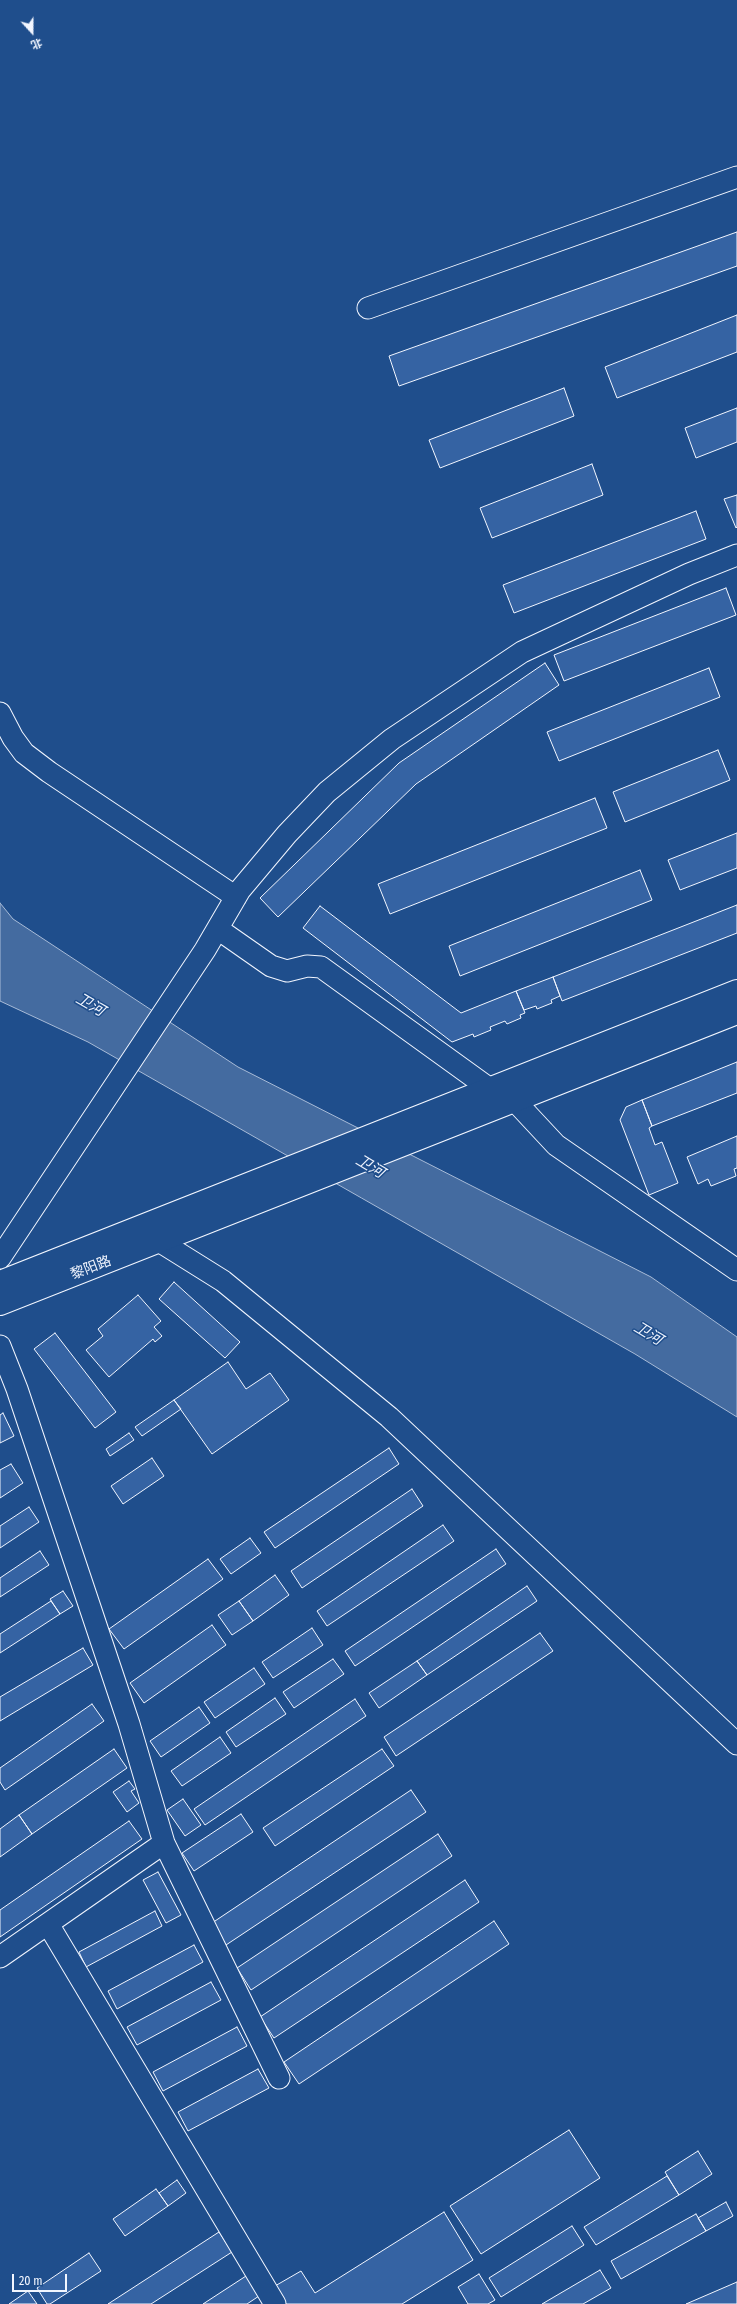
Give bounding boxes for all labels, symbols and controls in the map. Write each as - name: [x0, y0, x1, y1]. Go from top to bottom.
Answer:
- north arrow: [12, 12, 52, 52]
- text: 北: [29, 36, 44, 52]
- water label: 卫河: [73, 990, 107, 1020]
- water label: 卫河: [353, 1152, 387, 1182]
- street label: 黎阳路: [68, 1253, 114, 1283]
- water label: 卫河: [631, 1319, 665, 1349]
- scale bar: [14, 2266, 69, 2292]
- text: 20 m: [19, 2274, 43, 2288]

